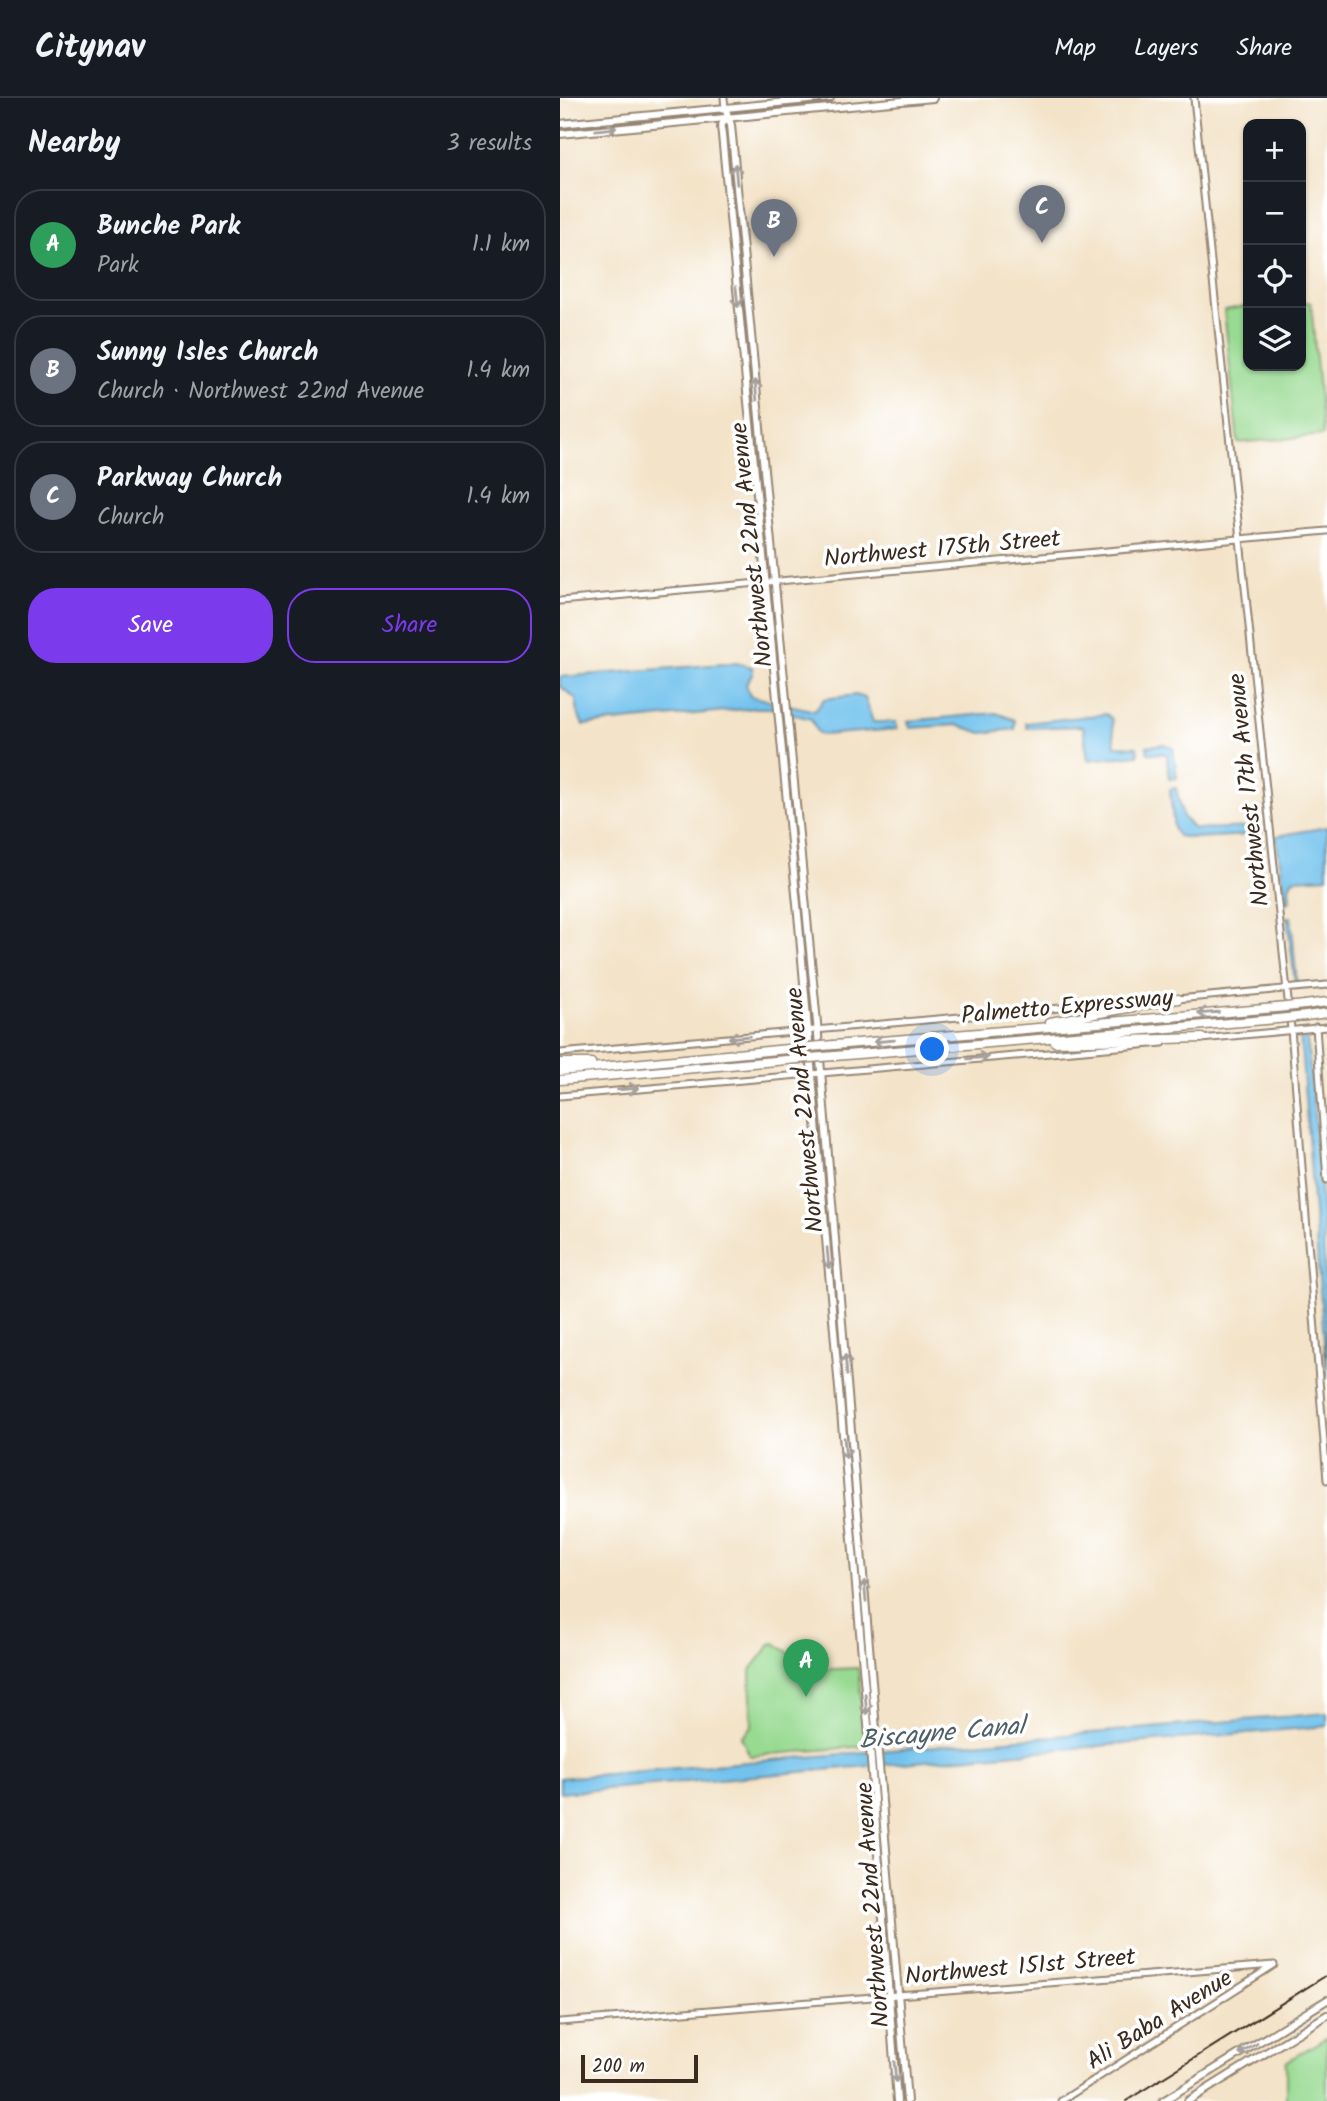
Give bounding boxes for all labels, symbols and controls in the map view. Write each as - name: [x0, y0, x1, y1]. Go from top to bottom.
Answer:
- text: Citynav: [35, 22, 145, 75]
- text: Map: [1054, 29, 1096, 68]
- text: Layers: [1134, 29, 1198, 68]
- text: Share: [1236, 29, 1292, 68]
- map controls: [1243, 119, 1306, 371]
- button: +: [1243, 119, 1306, 182]
- text: Nearby: [28, 120, 120, 168]
- one-way arrow: [594, 122, 617, 135]
- text: 3 results: [446, 126, 532, 162]
- one-way arrow: [729, 163, 742, 186]
- button: −: [1243, 182, 1306, 245]
- pin: C: [1019, 185, 1065, 243]
- pin: B: [751, 199, 797, 257]
- text: Bunche Park: [97, 206, 240, 248]
- text: A: [46, 227, 60, 263]
- text: 1.1 km: [472, 227, 530, 263]
- button: locate: [1243, 245, 1306, 308]
- text: Park: [97, 248, 139, 284]
- one-way arrow: [731, 285, 744, 308]
- button: layers: [1243, 308, 1306, 371]
- text: Sunny Isles Church: [97, 332, 318, 374]
- text: B: [46, 353, 60, 389]
- text: 1.4 km: [466, 353, 530, 389]
- text: Church · Northwest 22nd Avenue: [97, 374, 424, 410]
- one-way arrow: [749, 379, 762, 402]
- street label: Northwest 22nd Avenue: [720, 420, 785, 669]
- text: Parkway Church: [97, 458, 282, 500]
- text: C: [46, 479, 60, 515]
- text: 1.4 km: [466, 479, 530, 515]
- text: Church: [97, 500, 164, 536]
- street label: Northwest 175th Street: [822, 520, 1063, 579]
- button: Save: [28, 588, 273, 663]
- button: Share: [287, 588, 532, 663]
- street label: Northwest 17th Avenue: [1218, 671, 1281, 908]
- street label: Palmetto Expressway: [959, 979, 1176, 1036]
- street label: Northwest 22nd Avenue: [775, 985, 836, 1234]
- one-way arrow: [1197, 1007, 1220, 1020]
- one-way arrow: [728, 1031, 751, 1044]
- your location: [915, 1032, 949, 1066]
- one-way arrow: [873, 1034, 895, 1047]
- one-way arrow: [967, 1052, 989, 1065]
- one-way arrow: [616, 1083, 639, 1096]
- one-way arrow: [821, 1246, 834, 1269]
- one-way arrow: [839, 1354, 852, 1376]
- one-way arrow: [838, 1436, 851, 1459]
- one-way arrow: [858, 1580, 871, 1603]
- pin: A: [783, 1639, 829, 1697]
- one-way arrow: [860, 1692, 873, 1715]
- water label: Biscayne Canal: [858, 1705, 1031, 1762]
- street label: Northwest 22nd Avenue: [845, 1781, 902, 2029]
- street label: Northwest 151st Street: [903, 1938, 1138, 1997]
- street label: Ali Baba Avenue: [1079, 1960, 1241, 2081]
- one-way arrow: [1239, 2042, 1259, 2056]
- scale bar: [581, 2052, 698, 2084]
- text: 200 m: [592, 2052, 645, 2082]
- one-way arrow: [889, 2061, 902, 2083]

